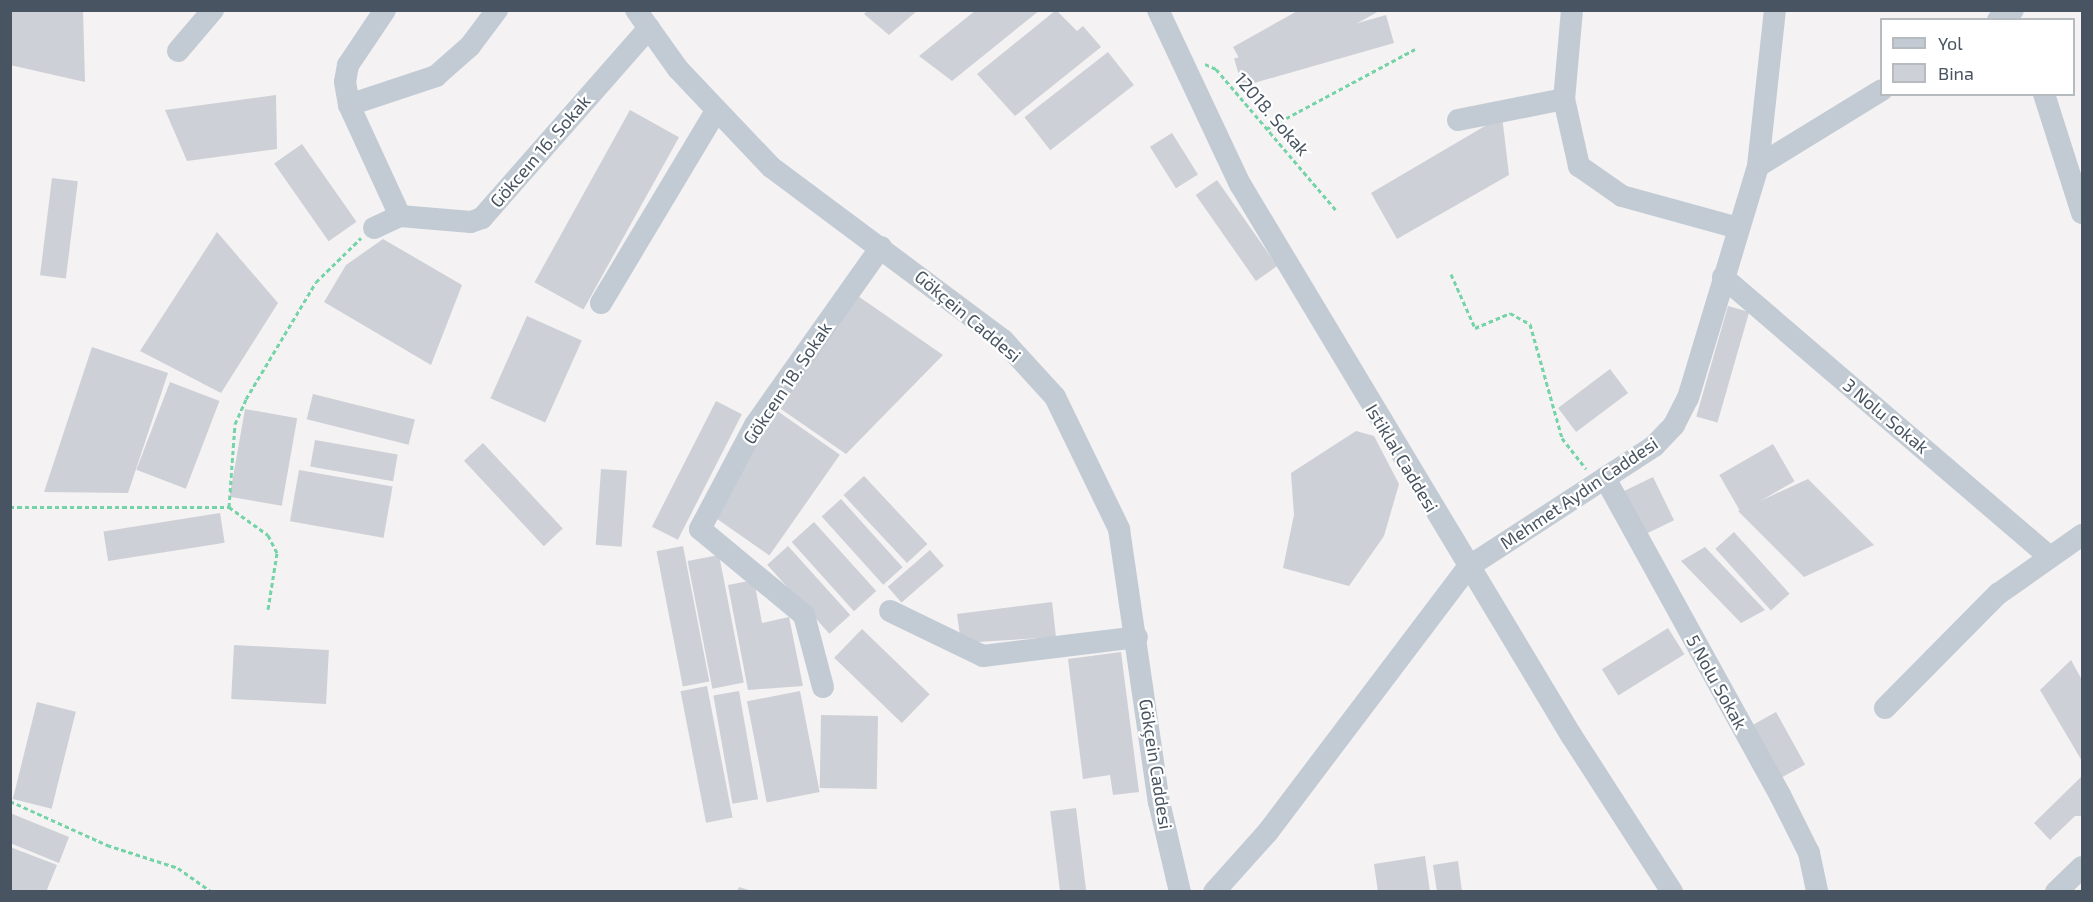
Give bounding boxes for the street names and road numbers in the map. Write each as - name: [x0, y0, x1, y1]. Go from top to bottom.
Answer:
- street label: 12018. Sokak: [1230, 68, 1314, 160]
- street label: Gökceın 16. Sokak: [485, 90, 595, 212]
- street label: Gökçein Caddesi: [911, 265, 1025, 367]
- street label: Gökceın 18. Sokak: [738, 318, 836, 448]
- street label: 3 Nolu Sokak: [1839, 374, 1933, 458]
- street label: Istiklal Caddesi: [1361, 400, 1443, 516]
- street label: Mehmet Aydın Caddesi: [1496, 432, 1662, 554]
- street label: 5 Nolu Sokak: [1682, 631, 1752, 733]
- street label: Gökçein Caddesi: [1135, 697, 1177, 831]

